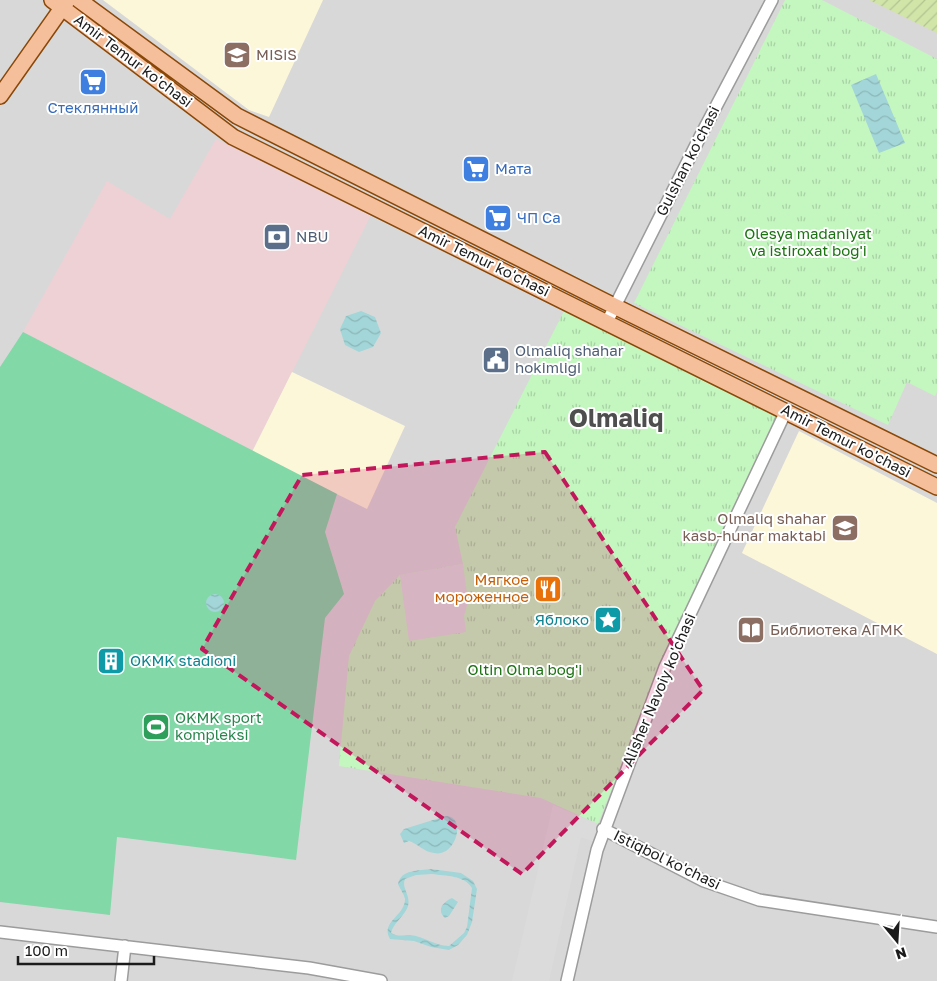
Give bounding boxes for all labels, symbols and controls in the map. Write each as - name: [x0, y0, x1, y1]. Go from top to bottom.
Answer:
- street label: Amir Temur ko'chasi: [71, 10, 196, 111]
- school or university icon: MISiS: [222, 40, 252, 70]
- place label: MISiS: [256, 45, 297, 63]
- supermarket icon: Стеклянный: [78, 67, 108, 97]
- place label: Стеклянный: [48, 98, 138, 116]
- street label: Gulshan ko'chasi: [652, 103, 723, 219]
- supermarket icon: Мата: [461, 154, 491, 184]
- place label: Мата: [495, 159, 532, 177]
- supermarket icon: ЧП Са: [483, 203, 513, 233]
- place label: ЧП Са: [517, 208, 561, 226]
- street label: Amir Temur ko'chasi: [416, 221, 553, 300]
- bank icon: NBU: [262, 222, 292, 252]
- park label: Olesya madaniyat va istiroxat bog'i: [744, 224, 872, 259]
- place label: NBU: [296, 227, 328, 245]
- place label: Olmaliq shahar hokimligi: [515, 341, 624, 376]
- public building icon: Olmaliq shahar hokimligi: [481, 345, 511, 375]
- street label: Amir Temur ko'chasi: [778, 399, 915, 481]
- district label: Olmaliq: [569, 402, 663, 433]
- place label: Olmaliq shahar kasb-hunar maktabi: [682, 509, 826, 544]
- school or university icon: Olmaliq shahar kasb-hunar maktabi: [830, 513, 860, 543]
- place label: Мягкое мороженное: [435, 570, 529, 605]
- restaurant icon: Мягкое мороженное: [533, 574, 563, 604]
- place icon: Яблоко: [593, 605, 623, 635]
- place label: Яблоко: [535, 610, 589, 628]
- street label: Alisher Navoiy ko'chasi: [618, 610, 699, 769]
- library icon: Библиотека АГМК: [736, 615, 766, 645]
- place label: Библиотека АГМК: [770, 620, 904, 638]
- building icon: OKMK stadioni: [96, 646, 126, 676]
- place label: OKMK stadioni: [130, 651, 236, 669]
- park label: Oltin Olma bog'i: [468, 660, 582, 678]
- place label: OKMK sport kompleksi: [175, 708, 262, 743]
- sports icon: OKMK sport kompleksi: [141, 712, 171, 742]
- street label: Istiqbol ko'chasi: [611, 825, 724, 893]
- north arrow: [872, 916, 922, 966]
- scale bar: [18, 934, 154, 966]
- text: 100 m: [25, 941, 68, 959]
- text: N: [893, 944, 909, 964]

